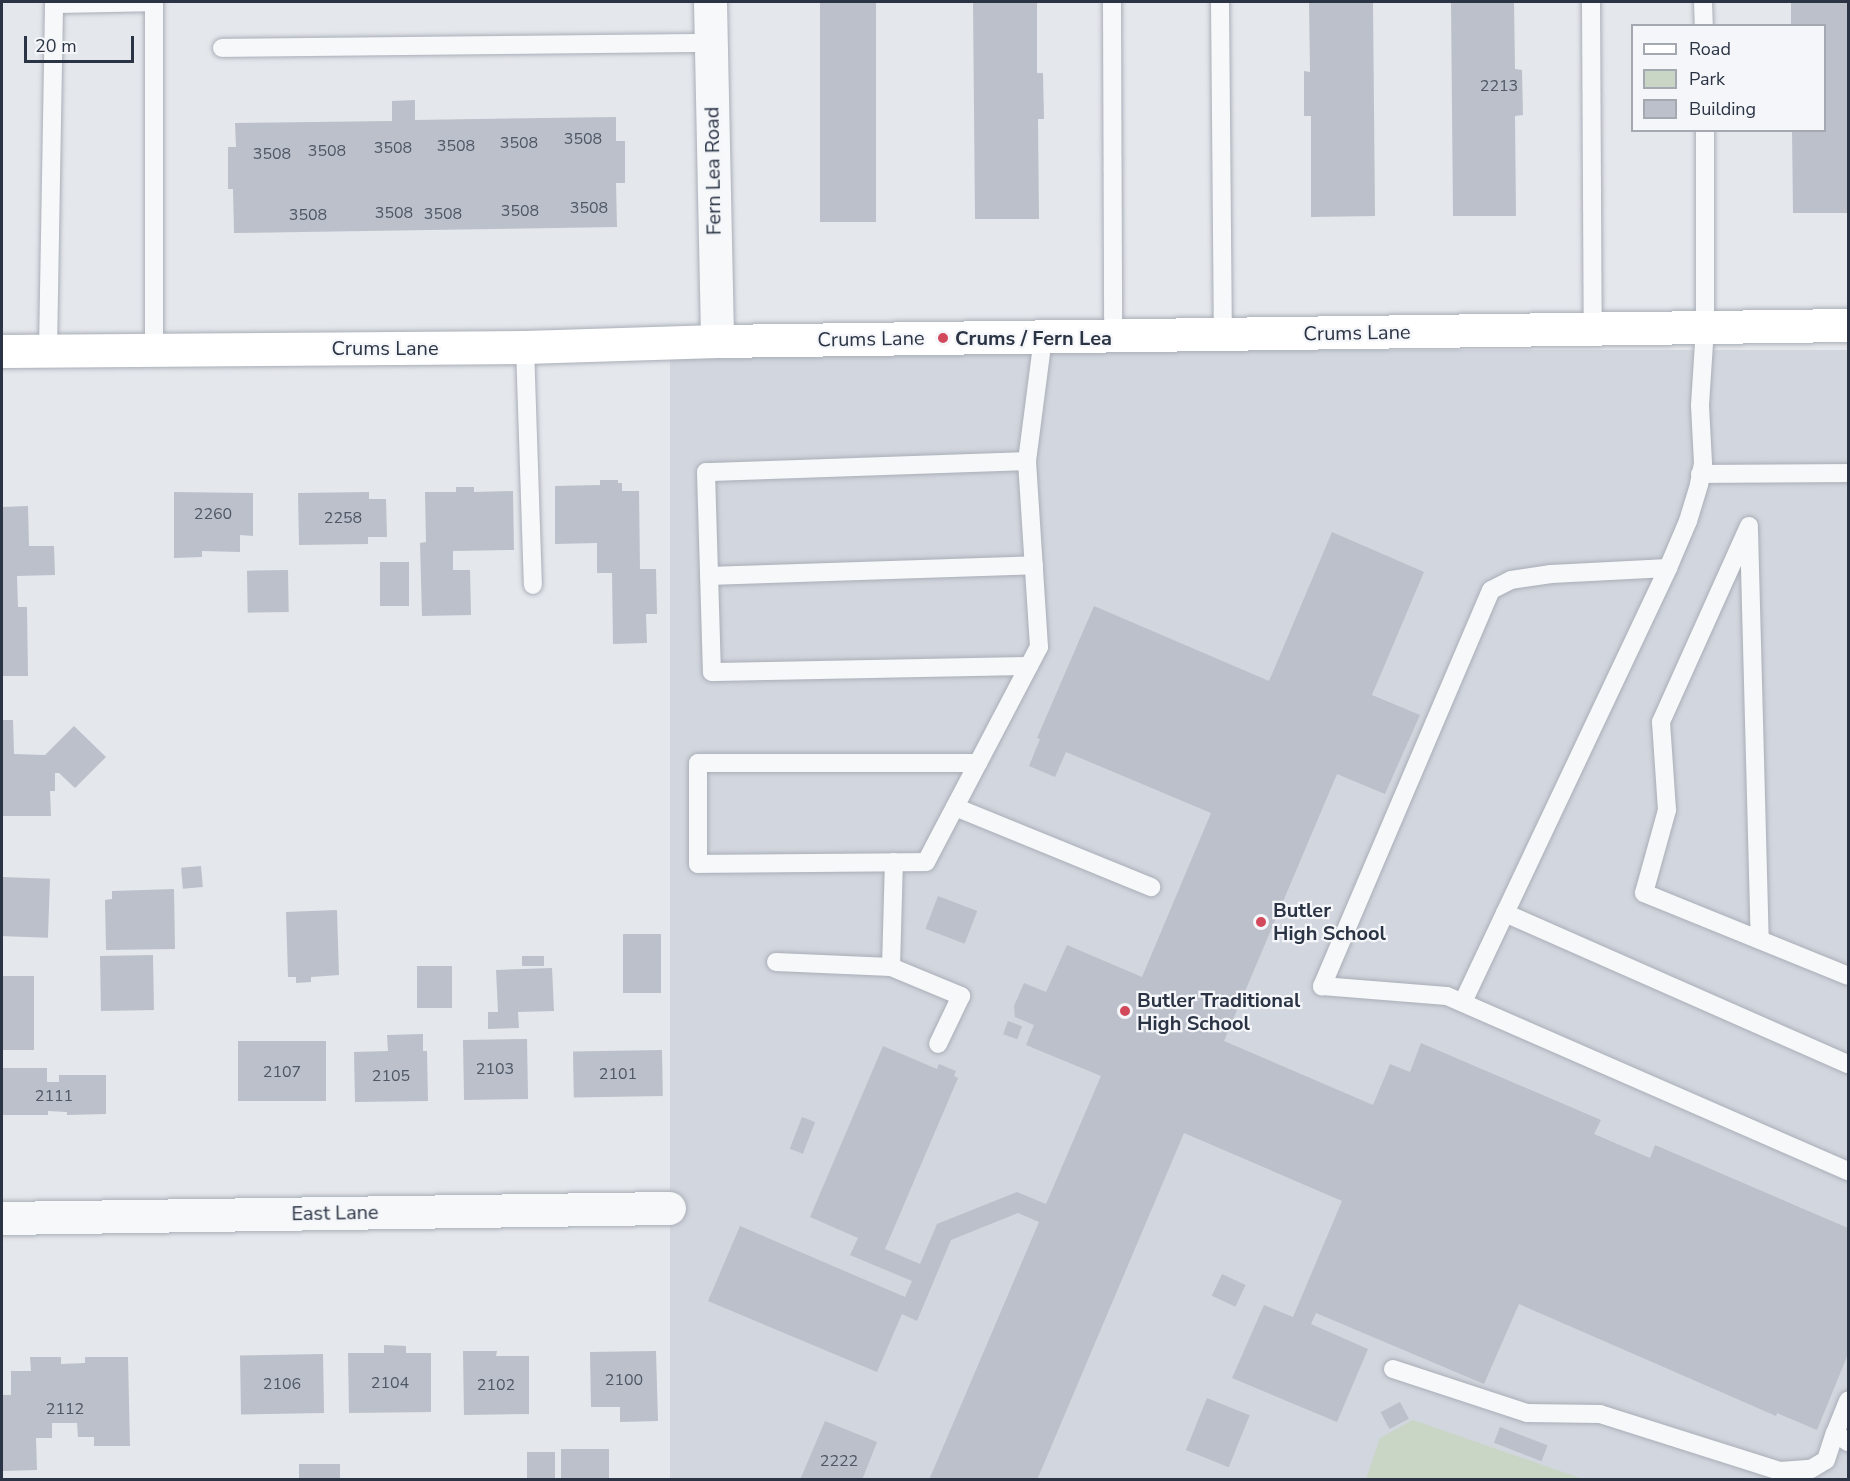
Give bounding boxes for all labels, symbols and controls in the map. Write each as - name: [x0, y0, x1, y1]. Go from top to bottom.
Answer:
- scale bar: [27, 24, 136, 62]
- legend: [1631, 24, 1826, 132]
- text: 20 m: [35, 34, 77, 58]
- text: Road: [1689, 37, 1731, 61]
- text: Park: [1689, 67, 1725, 91]
- house number: 2213: [1480, 76, 1518, 96]
- text: Building: [1689, 97, 1756, 121]
- street label: Fern Lea Road: [700, 107, 726, 235]
- house number: 3508: [564, 129, 602, 149]
- house number: 3508: [500, 133, 538, 153]
- house number: 3508: [437, 136, 475, 156]
- house number: 3508: [374, 138, 412, 158]
- house number: 3508: [308, 141, 346, 161]
- house number: 3508: [253, 144, 291, 164]
- house number: 3508: [570, 198, 608, 218]
- house number: 3508: [501, 201, 539, 221]
- house number: 3508: [375, 203, 413, 223]
- house number: 3508: [424, 204, 462, 224]
- house number: 3508: [289, 205, 327, 225]
- street label: Crums Lane: [1303, 320, 1411, 346]
- street label: Crums Lane: [817, 326, 925, 352]
- place label: Crums / Fern Lea: [955, 326, 1112, 350]
- marker: Crums / Fern Lea: [936, 331, 950, 345]
- street label: Crums Lane: [331, 336, 439, 360]
- house number: 2260: [194, 504, 232, 524]
- house number: 2258: [324, 508, 362, 528]
- place label: Butler High School: [1273, 898, 1386, 945]
- marker: Butler High School: [1254, 915, 1268, 929]
- place label: Butler Traditional High School: [1137, 988, 1300, 1035]
- marker: Butler Traditional High School: [1118, 1004, 1132, 1018]
- house number: 2103: [476, 1059, 514, 1079]
- house number: 2107: [263, 1062, 301, 1082]
- house number: 2101: [599, 1064, 637, 1084]
- house number: 2105: [372, 1066, 410, 1086]
- house number: 2111: [35, 1086, 73, 1106]
- street label: East Lane: [291, 1200, 379, 1226]
- house number: 2100: [605, 1370, 643, 1390]
- house number: 2104: [371, 1373, 409, 1393]
- house number: 2106: [263, 1374, 301, 1394]
- house number: 2102: [477, 1375, 515, 1395]
- house number: 2112: [46, 1399, 84, 1419]
- house number: 2222: [820, 1451, 858, 1471]

